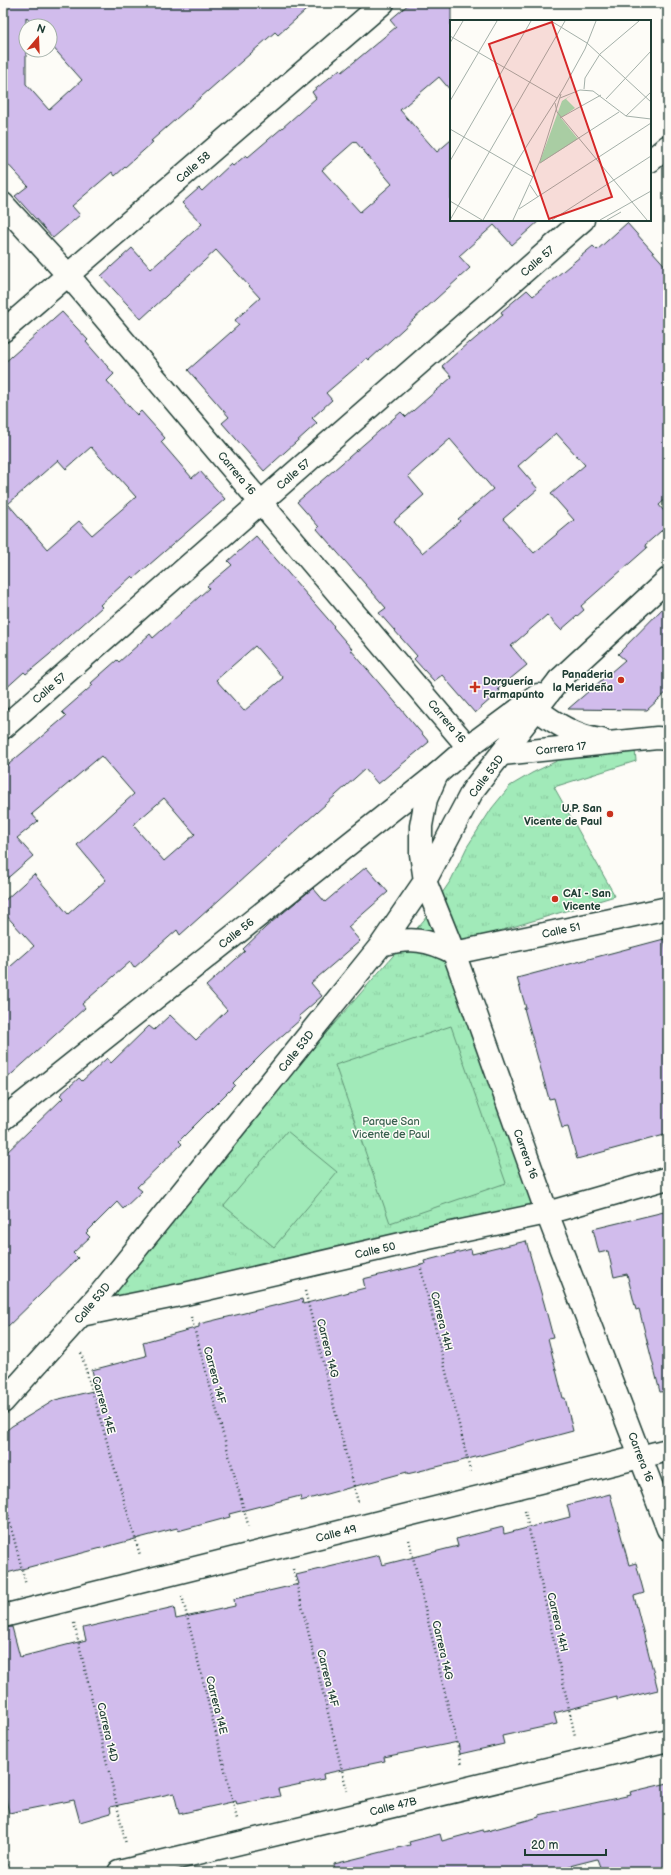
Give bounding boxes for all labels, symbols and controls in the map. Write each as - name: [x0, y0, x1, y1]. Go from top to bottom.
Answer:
- north arrow: [18, 18, 58, 58]
- inset map: [450, 20, 651, 221]
- text: N: [35, 22, 47, 37]
- street label: Calle 58: [174, 149, 213, 186]
- street label: Calle 57: [518, 243, 557, 279]
- street label: Carrera 16: [215, 449, 259, 498]
- street label: Calle 57: [274, 456, 313, 492]
- place label: Panaderia la Merideña: [553, 668, 613, 694]
- street label: Calle 57: [30, 670, 69, 706]
- place label: Dorguería Farmapunto: [483, 675, 544, 701]
- marker: Panaderia la Merideña: [616, 675, 626, 685]
- marker: Dorguería Farmapunto: [470, 682, 480, 692]
- street label: Carrera 16: [425, 697, 469, 746]
- street label: Carrera 17: [535, 739, 588, 758]
- street label: Calle 53D: [466, 753, 506, 800]
- place label: U.P. San Vicente de Paul: [524, 802, 602, 828]
- marker: U.P. San Vicente de Paul: [605, 809, 615, 819]
- place label: CAI - San Vicente: [563, 887, 611, 913]
- marker: CAI - San Vicente: [550, 894, 560, 904]
- street label: Calle 56: [216, 915, 257, 951]
- street label: Calle 51: [541, 920, 581, 941]
- street label: Calle 53D: [276, 1028, 317, 1075]
- park label: Parque San Vicente de Paul: [352, 1115, 430, 1141]
- street label: Carrera 16: [510, 1127, 541, 1181]
- street label: Calle 50: [354, 1239, 397, 1261]
- street label: Calle 53D: [72, 1280, 113, 1326]
- street label: Carrera 14H: [428, 1290, 455, 1352]
- street label: Carrera 14G: [314, 1317, 341, 1379]
- street label: Carrera 14F: [201, 1345, 229, 1406]
- street label: Carrera 14E: [89, 1375, 118, 1436]
- street label: Carrera 16: [625, 1430, 656, 1484]
- street label: Calle 49: [314, 1522, 358, 1545]
- street label: Carrera 14H: [544, 1591, 571, 1653]
- street label: Carrera 14G: [429, 1619, 456, 1681]
- street label: Carrera 14F: [314, 1648, 341, 1709]
- street label: Carrera 14E: [203, 1675, 230, 1736]
- street label: Carrera 14D: [94, 1701, 121, 1763]
- street label: Calle 47B: [368, 1794, 418, 1819]
- scale bar: [525, 1831, 606, 1857]
- text: 20 m: [531, 1838, 558, 1853]

